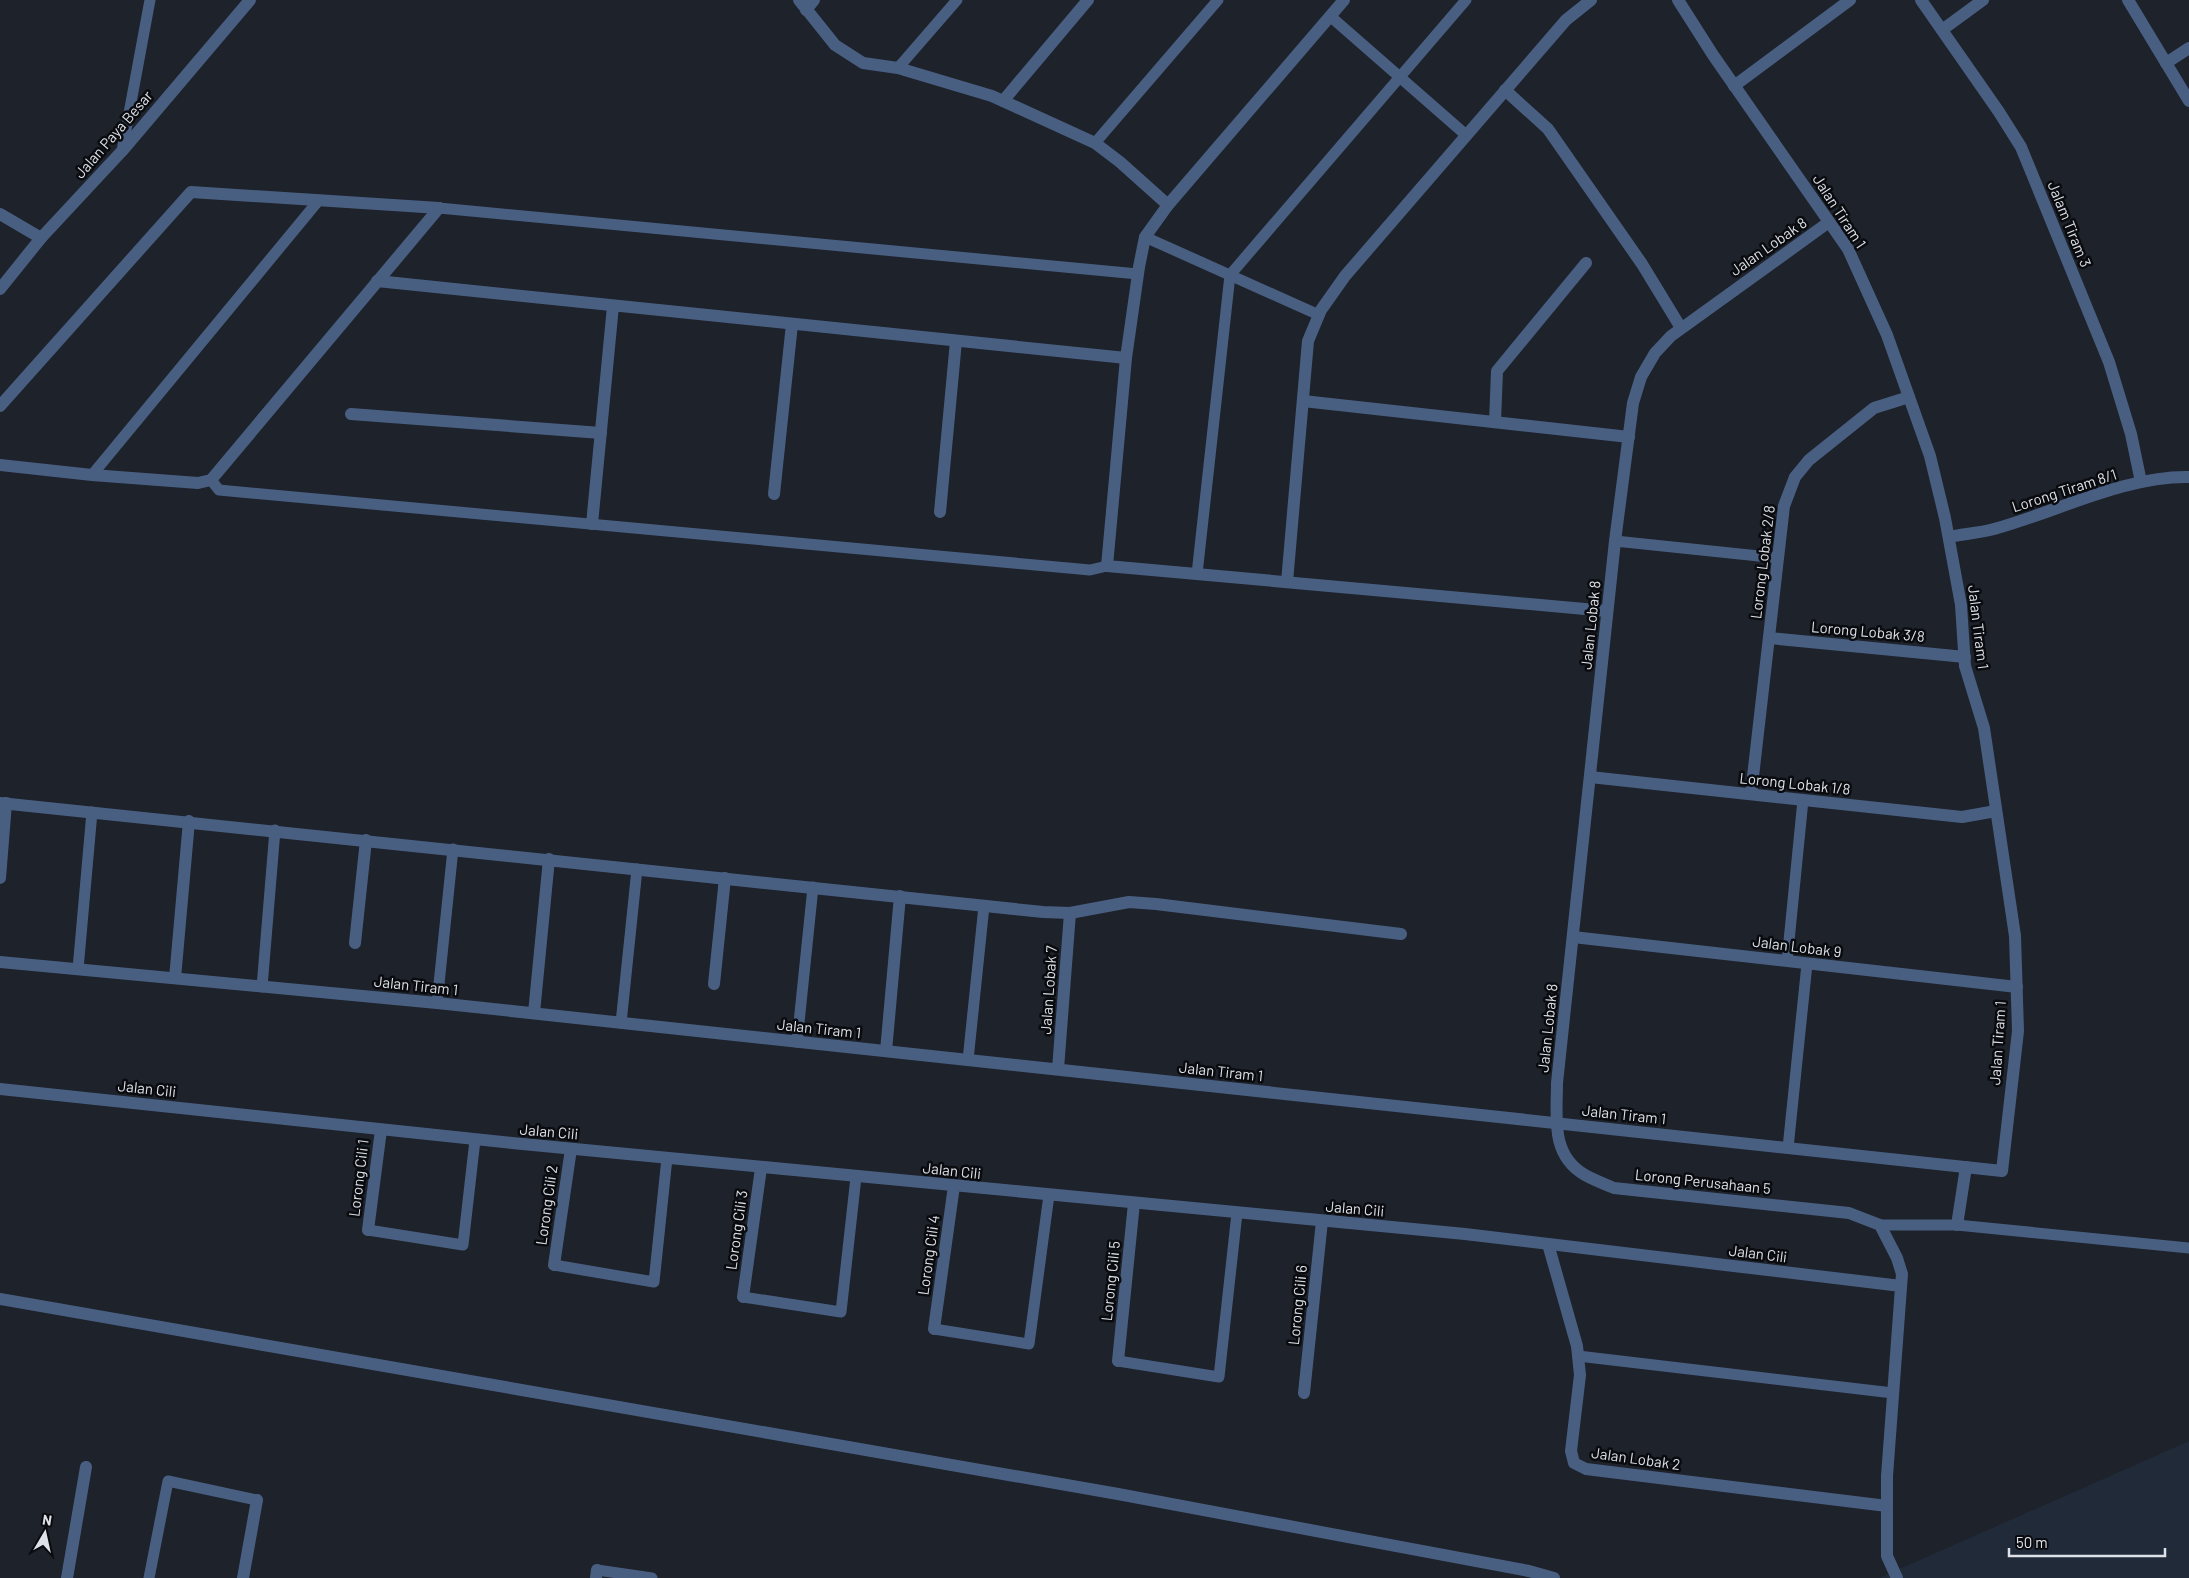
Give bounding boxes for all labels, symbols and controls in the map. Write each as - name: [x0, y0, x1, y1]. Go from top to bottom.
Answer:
- street label: Jalan Paya Besar: [70, 86, 156, 181]
- street label: Jalan Tiram 1: [1809, 171, 1871, 251]
- street label: Jalam Tiram 3: [2045, 178, 2095, 270]
- street label: Jalan Lobak 8: [1726, 213, 1810, 279]
- street label: Lorong Tiram 8/1: [2009, 465, 2119, 515]
- street label: Lorong Lobak 2/8: [1746, 504, 1778, 620]
- street label: Jalan Lobak 8: [1576, 580, 1604, 670]
- street label: Jalan Tiram 1: [1965, 584, 1993, 670]
- street label: Lorong Lobak 3/8: [1810, 617, 1926, 645]
- street label: Lorong Lobak 1/8: [1739, 768, 1851, 798]
- street label: Jalan Lobak 9: [1752, 932, 1842, 960]
- street label: Jalan Lobak 7: [1036, 945, 1060, 1035]
- street label: Jalan Tiram 1: [373, 972, 459, 998]
- street label: Jalan Lobak 8: [1533, 983, 1561, 1073]
- street label: Jalan Tiram 1: [1985, 1000, 2009, 1086]
- street label: Jalan Tiram 1: [776, 1015, 862, 1041]
- street label: Jalan Tiram 1: [1178, 1058, 1264, 1084]
- street label: Jalan Cili: [117, 1076, 177, 1100]
- street label: Jalan Tiram 1: [1581, 1101, 1667, 1127]
- street label: Jalan Cili: [519, 1119, 579, 1143]
- street label: Lorong Cili 1: [344, 1138, 372, 1218]
- street label: Jalan Cili: [922, 1158, 982, 1182]
- street label: Lorong Cili 2: [531, 1164, 561, 1246]
- street label: Lorong Perusahaan 5: [1634, 1165, 1772, 1197]
- street label: Lorong Cili 3: [722, 1189, 750, 1271]
- street label: Jalan Cili: [1325, 1196, 1385, 1220]
- street label: Lorong Cili 4: [913, 1214, 943, 1296]
- street label: Lorong Cili 5: [1097, 1240, 1123, 1322]
- street label: Jalan Cili: [1728, 1240, 1788, 1266]
- street label: Lorong Cili 6: [1284, 1264, 1310, 1346]
- street label: Jalan Lobak 2: [1590, 1443, 1682, 1473]
- north arrow: [20, 1508, 70, 1558]
- text: N: [41, 1511, 53, 1529]
- scale bar: [2009, 1526, 2165, 1558]
- text: 50 m: [2016, 1533, 2048, 1551]

